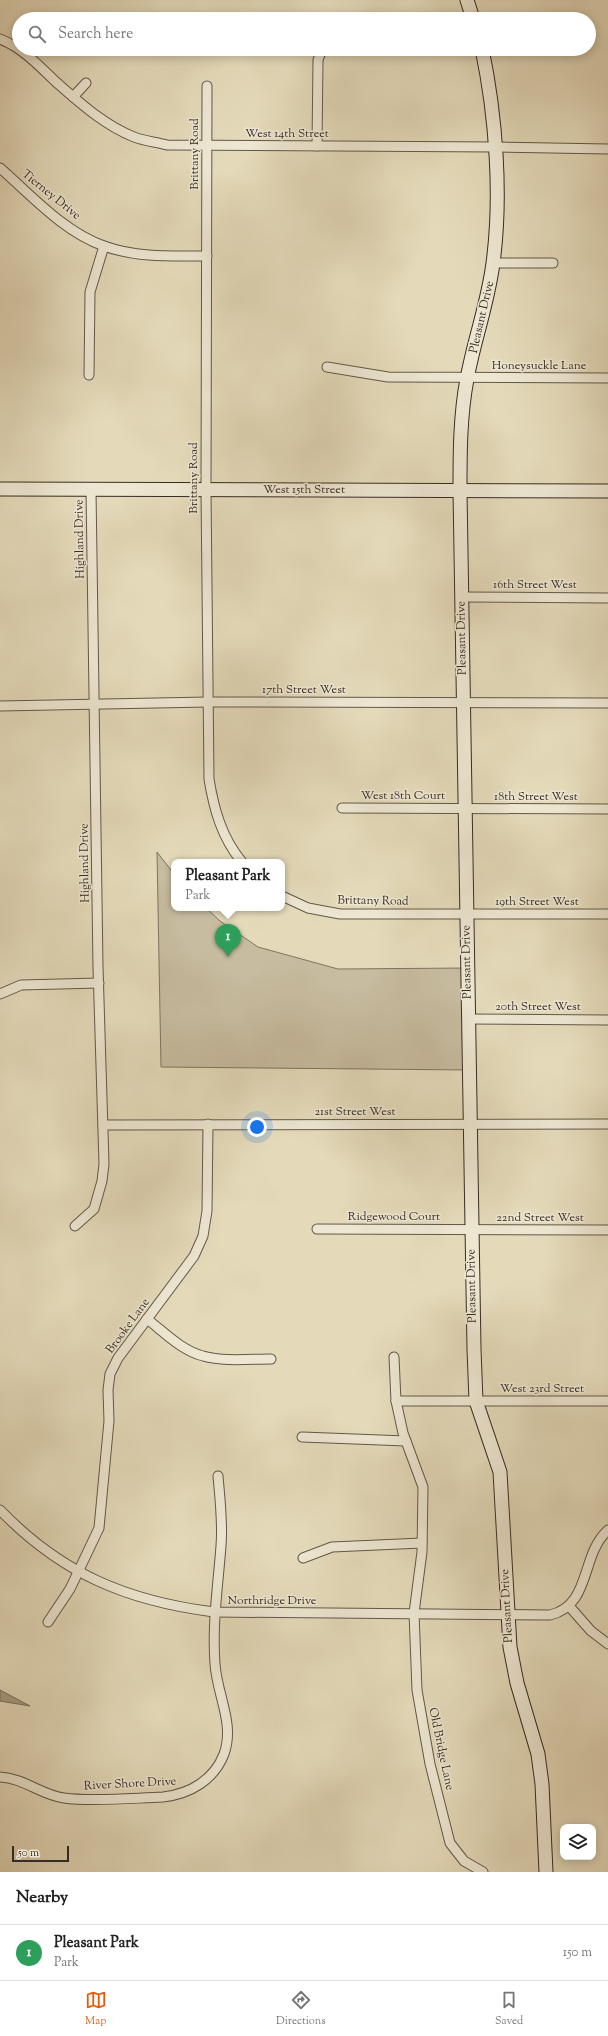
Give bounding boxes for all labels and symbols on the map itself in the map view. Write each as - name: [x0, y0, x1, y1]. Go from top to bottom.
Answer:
- street label: Brittany Road: [186, 118, 204, 190]
- street label: West 14th Street: [245, 125, 329, 143]
- street label: Tierney Drive: [18, 166, 85, 225]
- street label: Pleasant Drive: [465, 279, 499, 355]
- street label: Honeysuckle Lane: [492, 357, 587, 375]
- street label: Brittany Road: [185, 442, 203, 514]
- street label: West 15th Street: [263, 481, 345, 499]
- street label: Highland Drive: [70, 499, 90, 579]
- street label: 16th Street West: [493, 576, 577, 594]
- street label: Pleasant Drive: [452, 601, 472, 675]
- street label: 17th Street West: [262, 681, 346, 699]
- street label: West 18th Court: [361, 787, 445, 805]
- street label: 18th Street West: [494, 788, 578, 806]
- street label: Highland Drive: [75, 823, 95, 903]
- street label: Brittany Road: [337, 891, 409, 911]
- street label: 19th Street West: [495, 893, 579, 911]
- pin: 1: [215, 924, 241, 957]
- street label: Pleasant Drive: [457, 925, 477, 999]
- street label: 20th Street West: [495, 998, 581, 1016]
- street label: 21st Street West: [314, 1103, 396, 1121]
- your location: [247, 1117, 267, 1137]
- street label: Ridgewood Court: [348, 1208, 440, 1226]
- street label: 22nd Street West: [496, 1209, 584, 1227]
- street label: Pleasant Drive: [462, 1249, 482, 1323]
- street label: Brooke Lane: [102, 1294, 155, 1358]
- street label: West 23rd Street: [500, 1380, 584, 1398]
- street label: Pleasant Drive: [496, 1568, 518, 1643]
- street label: Northridge Drive: [228, 1592, 317, 1610]
- street label: Old Bridge Lane: [423, 1706, 459, 1792]
- street label: River Shore Drive: [83, 1773, 177, 1795]
- scale bar: [12, 1844, 69, 1863]

